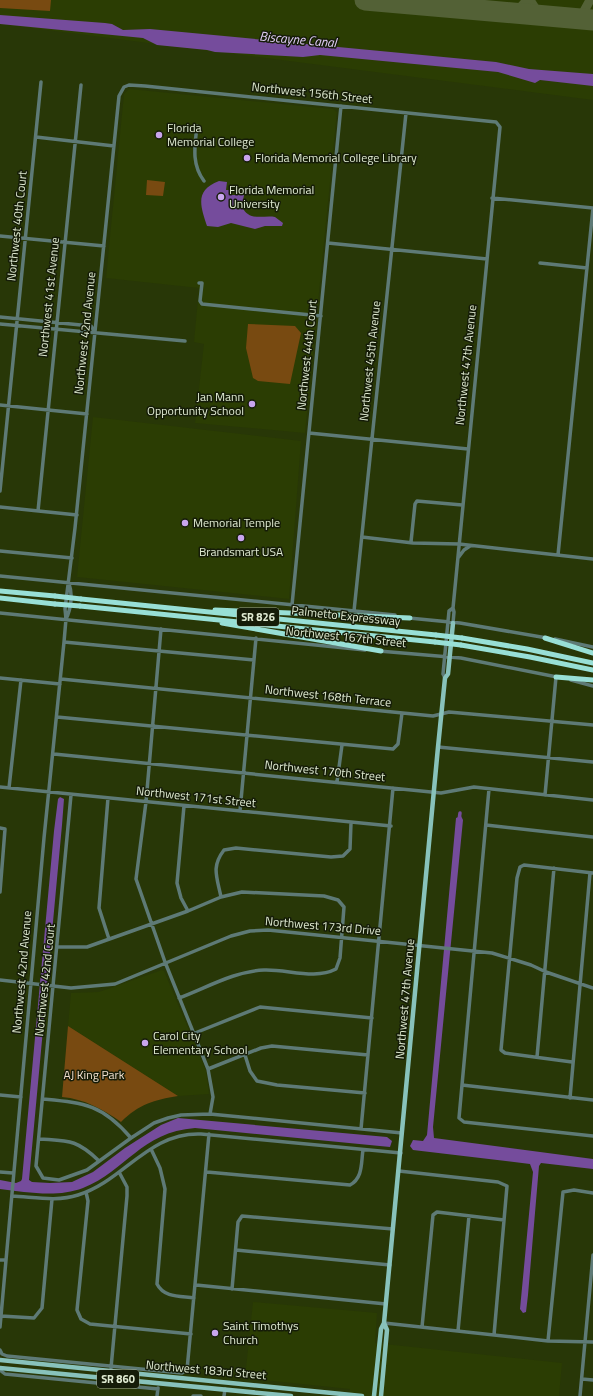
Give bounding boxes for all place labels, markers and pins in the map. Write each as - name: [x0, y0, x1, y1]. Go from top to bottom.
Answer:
- place label: Florida Memorial College: [167, 118, 254, 151]
- marker: Florida Memorial College: [154, 130, 164, 140]
- place label: Florida Memorial College Library: [255, 148, 417, 167]
- marker: Florida Memorial College Library: [242, 153, 252, 163]
- place label: Florida Memorial University: [229, 180, 314, 213]
- marker: Florida Memorial University: [216, 192, 226, 202]
- place label: Jan Mann Opportunity School: [147, 387, 244, 420]
- marker: Jan Mann Opportunity School: [247, 399, 257, 409]
- place label: Memorial Temple: [193, 513, 280, 532]
- marker: Memorial Temple: [180, 518, 190, 528]
- marker: Brandsmart USA: [236, 533, 246, 543]
- place label: Brandsmart USA: [199, 542, 283, 561]
- place label: Carol City Elementary School: [153, 1026, 247, 1059]
- marker: Carol City Elementary School: [140, 1038, 150, 1048]
- place label: Saint Timothys Church: [223, 1316, 299, 1349]
- marker: Saint Timothys Church: [210, 1328, 220, 1338]

